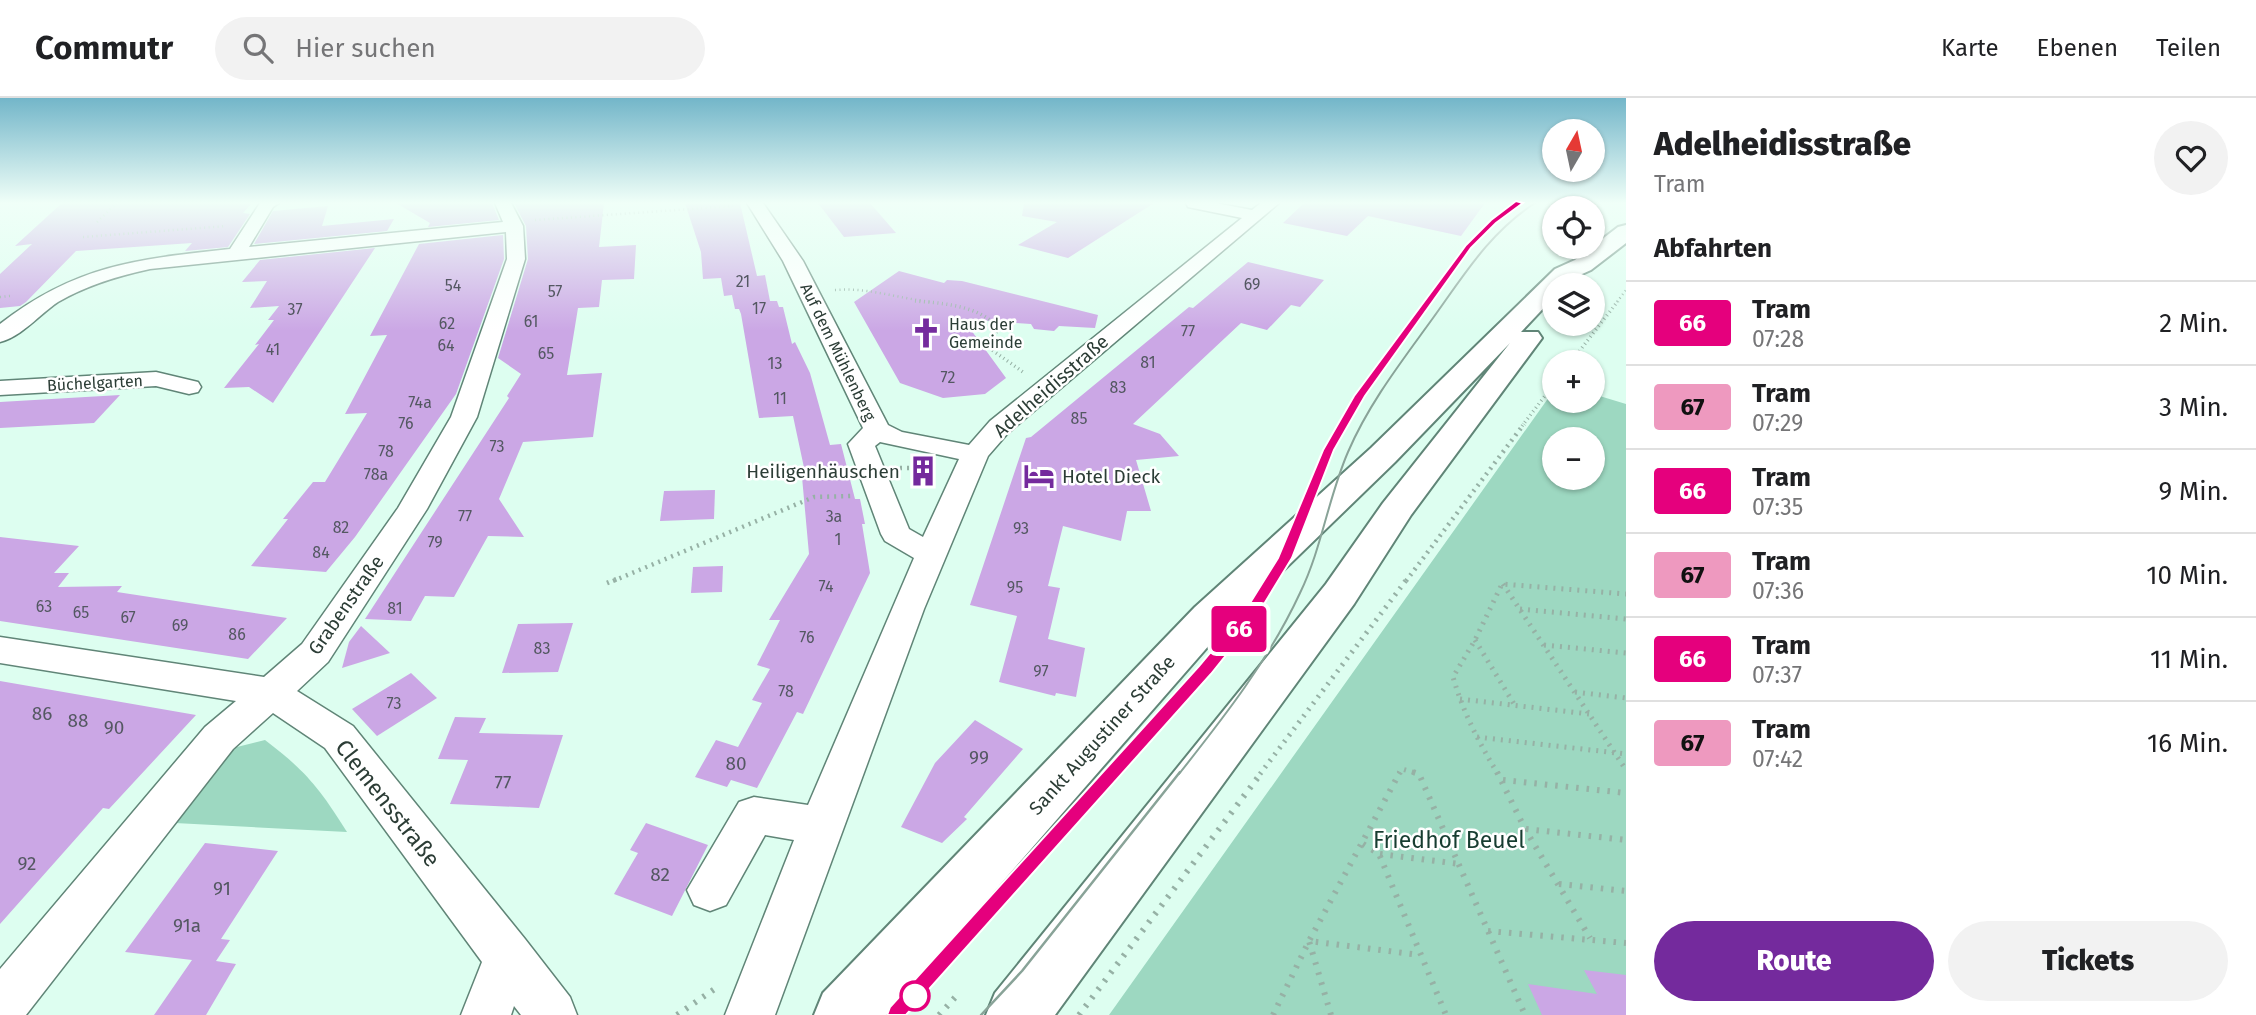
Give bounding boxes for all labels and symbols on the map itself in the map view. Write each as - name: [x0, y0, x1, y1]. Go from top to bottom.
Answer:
- north arrow: [1542, 119, 1605, 182]
- house number: 21: [736, 272, 750, 291]
- house number: 69: [1244, 275, 1260, 294]
- house number: 54: [445, 276, 462, 295]
- street label: Auf dem Mühlenberg: [796, 280, 880, 424]
- house number: 57: [548, 282, 562, 301]
- house number: 17: [752, 299, 766, 318]
- house number: 37: [287, 300, 303, 319]
- house number: 61: [524, 312, 538, 331]
- house number: 62: [439, 314, 455, 333]
- place label: Haus der Gemeinde: [949, 315, 1022, 352]
- church icon: Haus der Gemeinde: [909, 316, 943, 350]
- house number: 77: [1181, 322, 1195, 341]
- street label: Adelheidisstraße: [989, 330, 1113, 442]
- house number: 64: [437, 336, 455, 355]
- house number: 41: [266, 340, 280, 359]
- house number: 65: [538, 344, 554, 363]
- house number: 81: [1140, 353, 1156, 372]
- house number: 13: [768, 354, 782, 373]
- house number: 72: [941, 368, 955, 387]
- street label: Büchelgarten: [47, 371, 143, 395]
- house number: 83: [1110, 378, 1126, 397]
- house number: 11: [773, 389, 787, 408]
- house number: 74a: [408, 393, 432, 412]
- house number: 85: [1071, 409, 1087, 428]
- house number: 76: [398, 414, 414, 433]
- house number: 73: [490, 437, 504, 456]
- house number: 78: [378, 442, 394, 461]
- building icon: Heiligenhäuschen: [906, 454, 940, 488]
- hotel icon: Hotel Dieck: [1022, 459, 1056, 493]
- place label: Heiligenhäuschen: [746, 460, 900, 483]
- house number: 78a: [364, 465, 388, 484]
- place label: Hotel Dieck: [1062, 465, 1161, 488]
- house number: 77: [458, 507, 472, 526]
- house number: 3a: [826, 507, 842, 526]
- house number: 82: [333, 518, 349, 537]
- house number: 93: [1013, 519, 1029, 538]
- house number: 1: [835, 530, 841, 549]
- house number: 79: [427, 533, 443, 552]
- house number: 84: [312, 543, 330, 562]
- street label: Grabenstraße: [303, 551, 389, 659]
- house number: 74: [819, 577, 834, 596]
- house number: 95: [1007, 578, 1023, 597]
- house number: 63: [36, 597, 52, 616]
- house number: 81: [387, 599, 403, 618]
- house number: 65: [73, 603, 89, 622]
- line badge: 66: [1208, 606, 1270, 652]
- house number: 67: [120, 608, 136, 627]
- house number: 69: [172, 616, 188, 635]
- house number: 86: [228, 625, 246, 644]
- house number: 76: [799, 628, 815, 647]
- house number: 83: [534, 639, 550, 658]
- street label: Sankt Augustiner Straße: [1024, 650, 1180, 820]
- house number: 97: [1033, 662, 1049, 681]
- house number: 78: [778, 682, 794, 701]
- house number: 73: [387, 694, 401, 713]
- house number: 86: [32, 702, 52, 725]
- house number: 88: [68, 709, 88, 732]
- house number: 90: [104, 716, 124, 739]
- street label: Clemensstraße: [330, 734, 446, 872]
- house number: 99: [969, 746, 989, 769]
- house number: 80: [725, 752, 747, 775]
- house number: 77: [495, 771, 511, 794]
- park label: Friedhof Beuel: [1373, 826, 1525, 854]
- house number: 92: [18, 852, 36, 875]
- house number: 82: [650, 863, 670, 886]
- house number: 91: [213, 877, 231, 900]
- house number: 91a: [173, 914, 201, 937]
- unlabelled marker: [900, 981, 930, 1011]

